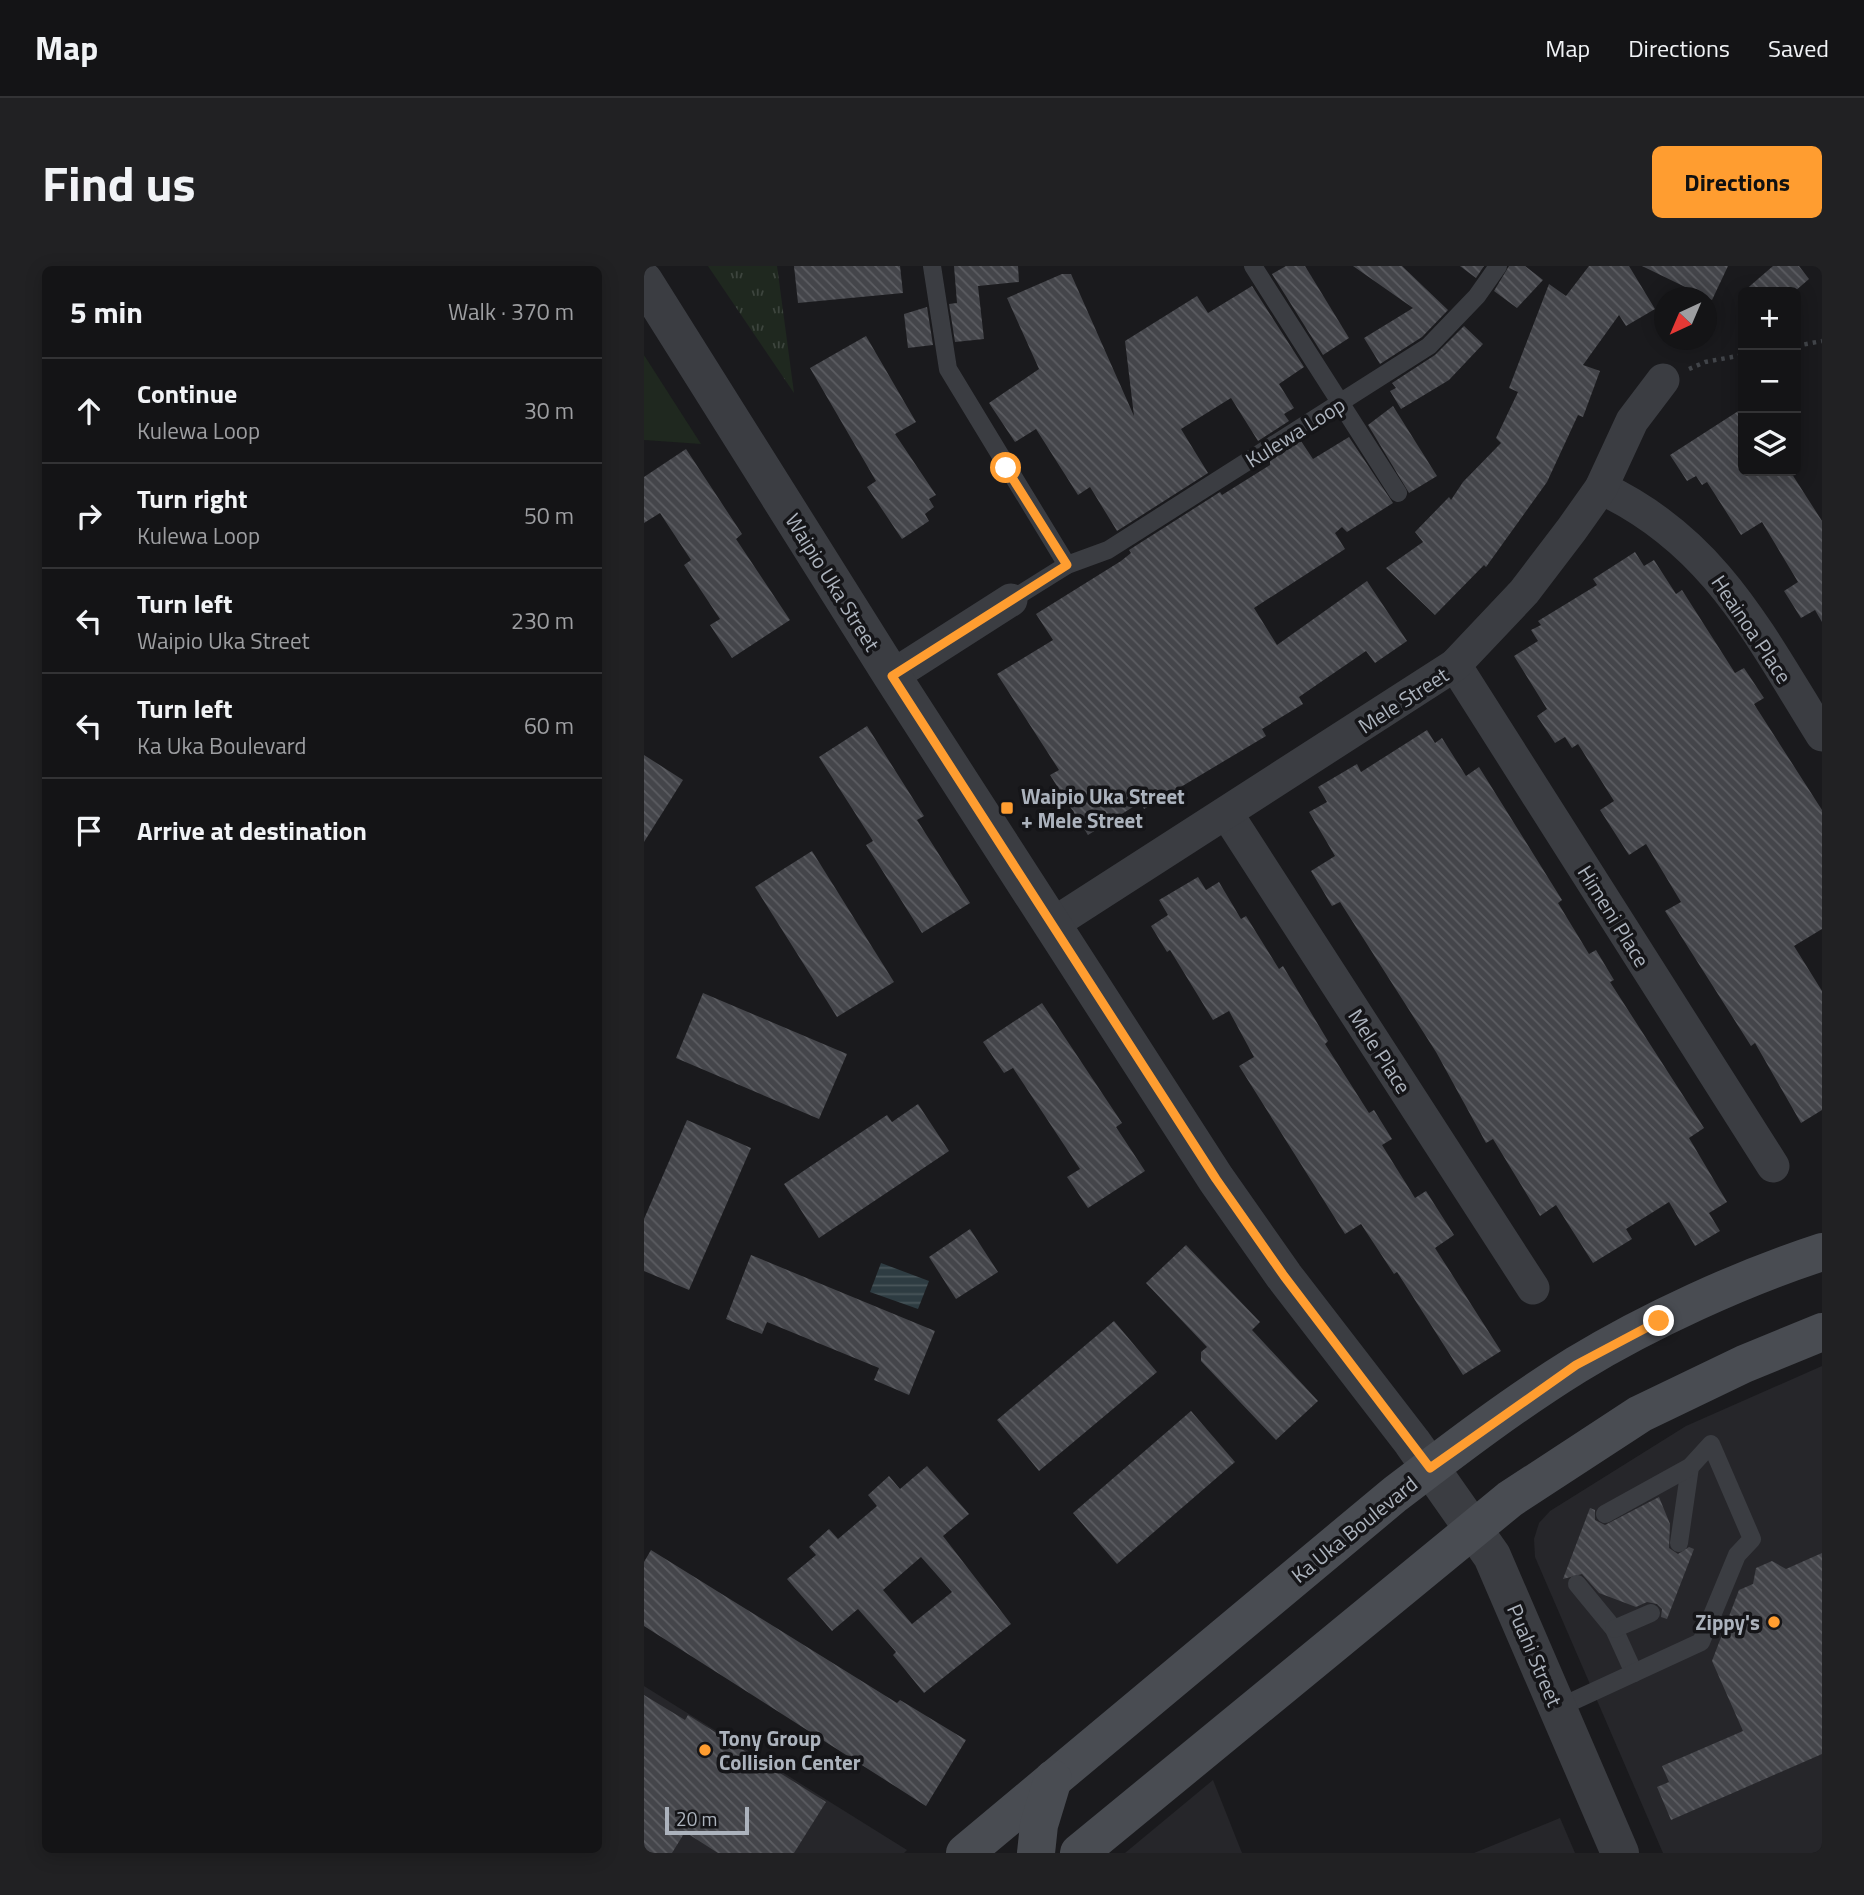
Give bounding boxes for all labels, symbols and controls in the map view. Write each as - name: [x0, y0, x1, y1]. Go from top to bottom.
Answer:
- text: Map: [35, 23, 98, 73]
- text: Map: [1545, 30, 1590, 66]
- text: Directions: [1628, 30, 1730, 66]
- text: Saved: [1768, 30, 1829, 66]
- text: Find us: [42, 145, 196, 220]
- button: Directions: [1652, 146, 1822, 218]
- north arrow: [1654, 287, 1717, 350]
- map controls: [1738, 287, 1801, 476]
- button: +: [1738, 287, 1801, 350]
- text: 5 min: [70, 289, 143, 335]
- text: Walk · 370 m: [448, 294, 574, 329]
- button: −: [1738, 350, 1801, 413]
- text: Continue: [137, 374, 237, 413]
- street label: Kulewa Loop: [1239, 389, 1351, 475]
- icon: ahead: [70, 392, 108, 430]
- text: 30 m: [524, 393, 574, 428]
- text: Kulewa Loop: [137, 413, 260, 448]
- button: layers: [1738, 413, 1801, 476]
- route start: [990, 452, 1021, 483]
- text: Turn right: [137, 479, 248, 518]
- icon: right: [70, 497, 108, 535]
- text: 50 m: [524, 498, 574, 533]
- street label: Waipio Uka Street: [778, 507, 889, 658]
- text: Kulewa Loop: [137, 518, 260, 553]
- street label: Heainoa Place: [1704, 568, 1800, 690]
- text: Turn left: [137, 584, 232, 623]
- icon: left: [70, 602, 108, 640]
- text: 230 m: [511, 603, 574, 638]
- text: Waipio Uka Street: [137, 623, 310, 658]
- street label: Mele Street: [1351, 658, 1455, 741]
- text: Turn left: [137, 689, 232, 728]
- icon: left: [70, 707, 108, 745]
- text: 60 m: [524, 708, 574, 743]
- text: Ka Uka Boulevard: [137, 728, 307, 763]
- place label: Waipio Uka Street + Mele Street: [1021, 780, 1185, 836]
- marker: Waipio Uka Street + Mele Street: [999, 800, 1015, 816]
- text: Arrive at destination: [137, 811, 367, 850]
- icon: arrive: [70, 812, 108, 850]
- street label: Himeni Place: [1570, 859, 1658, 973]
- street label: Mele Place: [1341, 1002, 1419, 1100]
- route end: [1643, 1305, 1674, 1336]
- street label: Ka Uka Boulevard: [1284, 1468, 1424, 1590]
- street label: Puahi Street: [1499, 1599, 1571, 1712]
- place label: Zippy's: [1695, 1606, 1760, 1638]
- marker: Zippy's: [1766, 1614, 1782, 1630]
- place label: Tony Group Collision Center: [719, 1722, 861, 1778]
- marker: Tony Group Collision Center: [697, 1742, 713, 1758]
- scale bar: [665, 1804, 749, 1836]
- text: 20 m: [676, 1804, 717, 1833]

